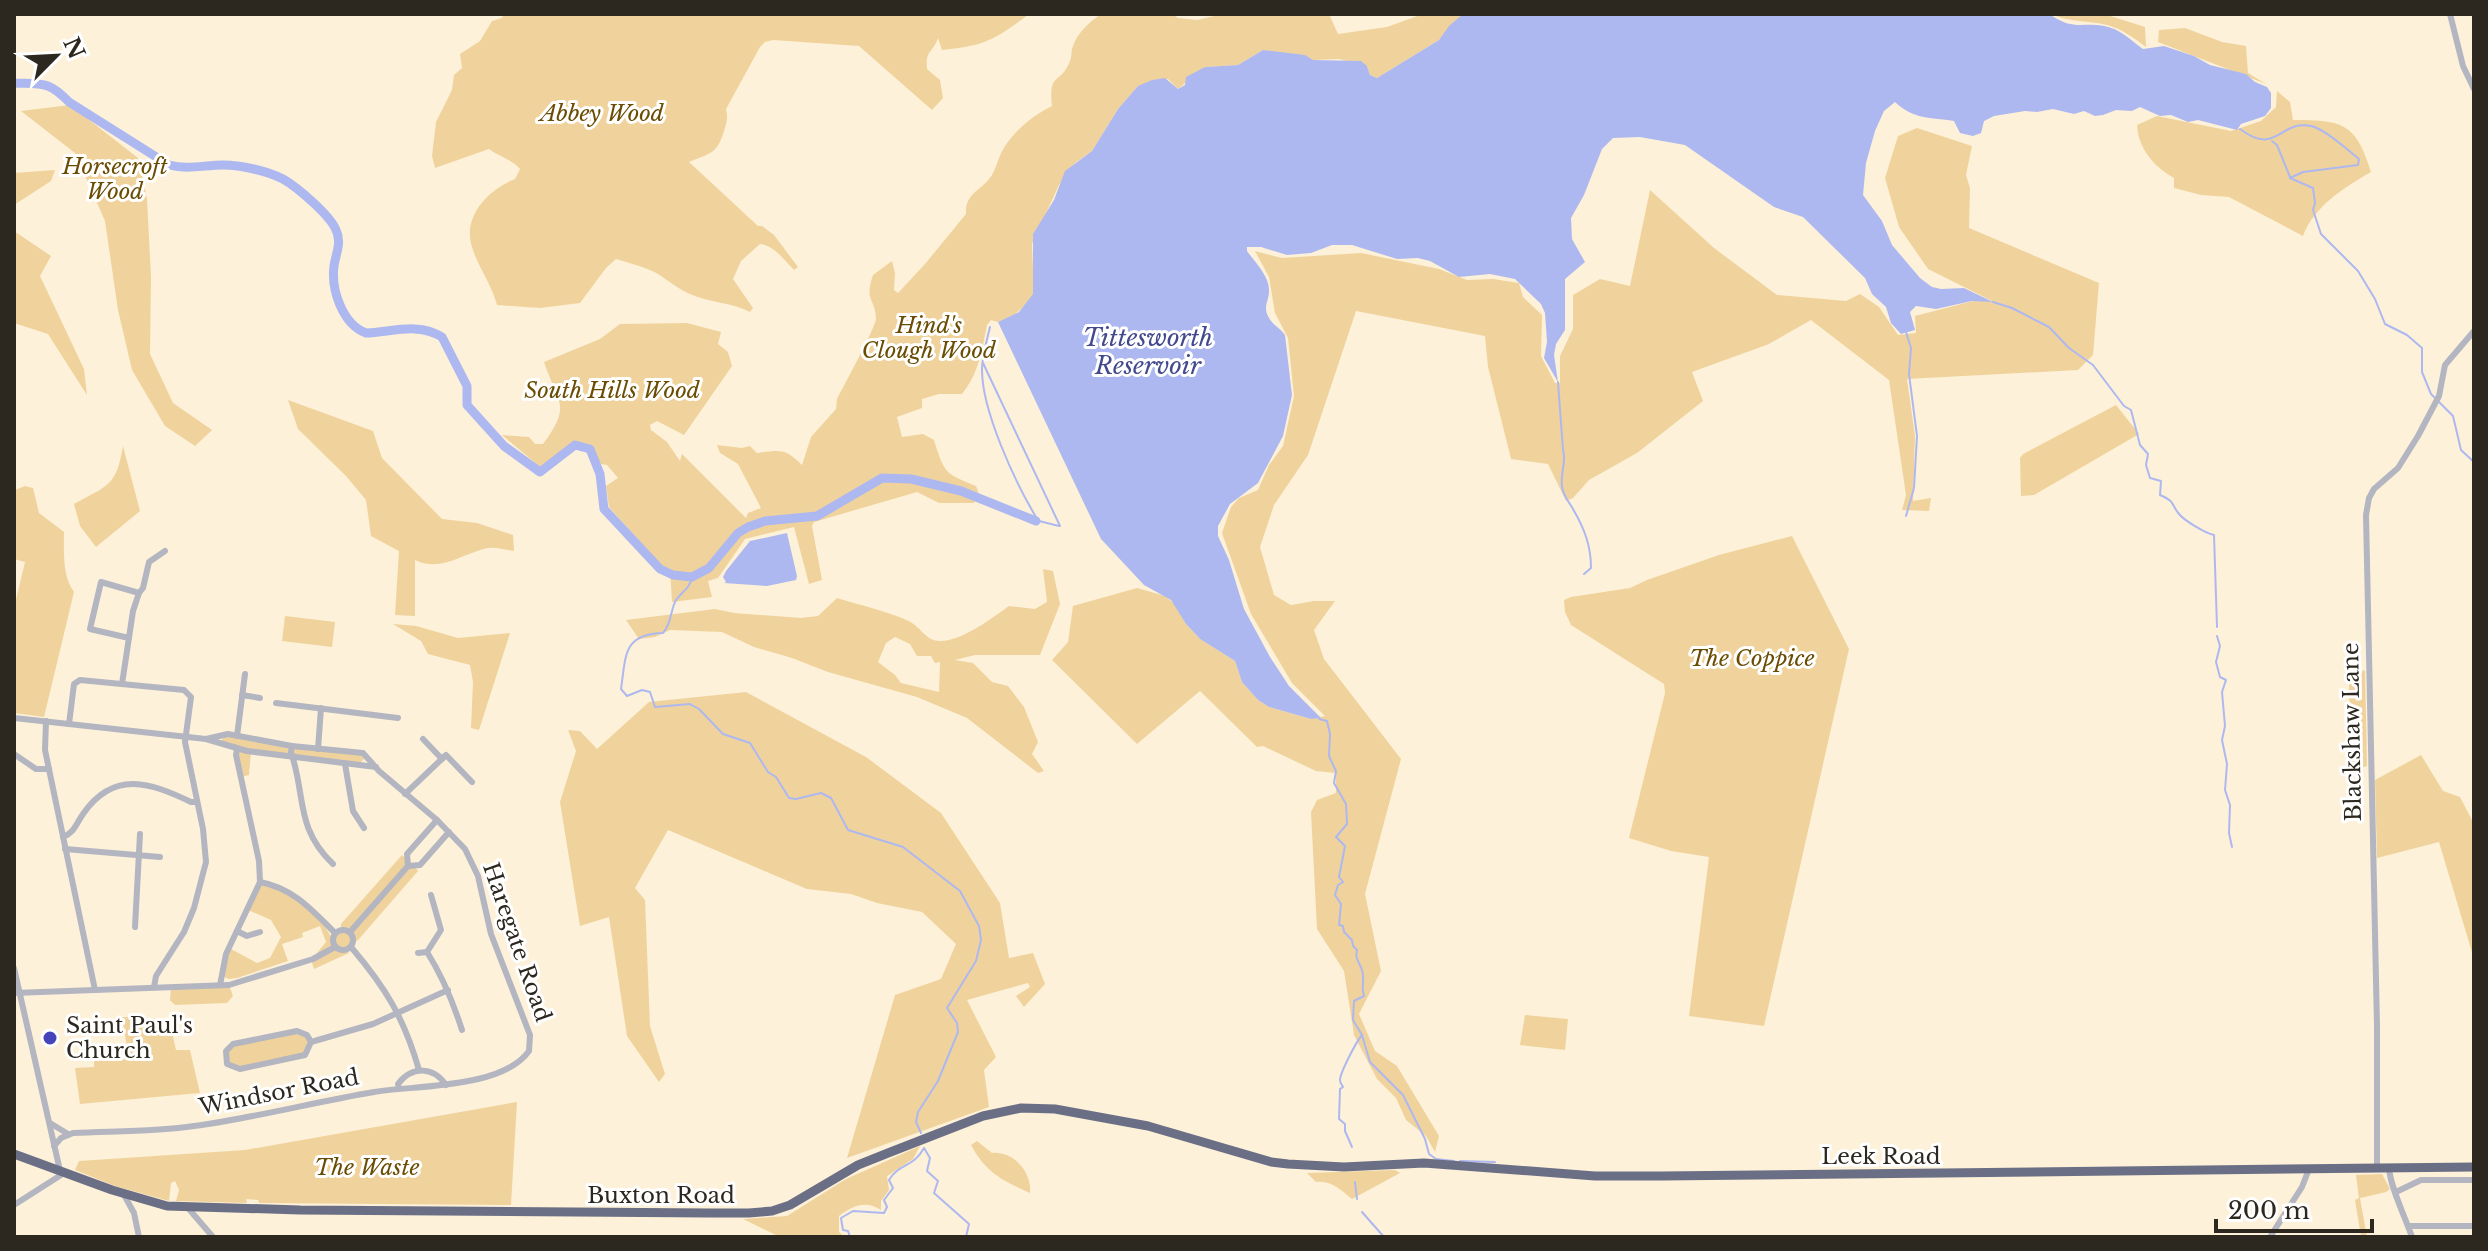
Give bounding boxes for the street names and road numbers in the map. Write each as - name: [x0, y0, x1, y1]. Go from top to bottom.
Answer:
- street label: Blackshaw Lane: [2337, 642, 2367, 822]
- street label: Haregate Road: [477, 859, 557, 1025]
- street label: Windsor Road: [196, 1063, 361, 1121]
- street label: Leek Road: [1821, 1143, 1941, 1170]
- street label: Buxton Road: [587, 1182, 735, 1209]

